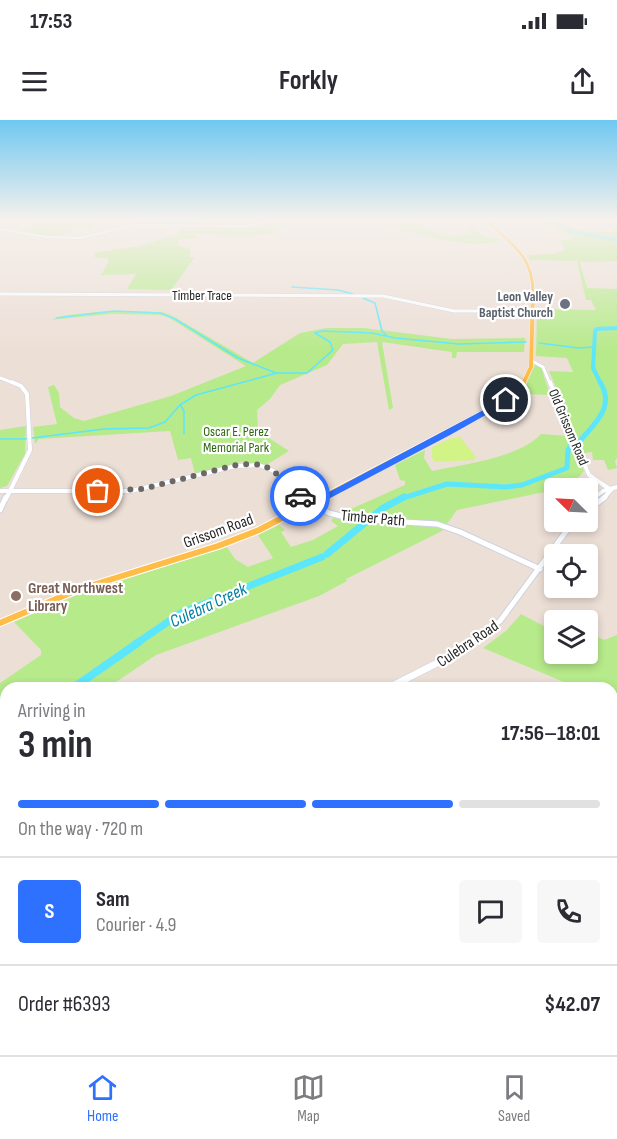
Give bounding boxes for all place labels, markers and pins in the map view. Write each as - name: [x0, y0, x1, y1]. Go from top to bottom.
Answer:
- place label: Leon Valley Baptist Church: [479, 288, 553, 321]
- marker: Leon Valley Baptist Church: [558, 297, 572, 311]
- pin: [480, 374, 531, 425]
- pin: [72, 465, 123, 516]
- place label: Great Northwest Library: [28, 579, 123, 616]
- marker: Great Northwest Library: [9, 589, 23, 603]

